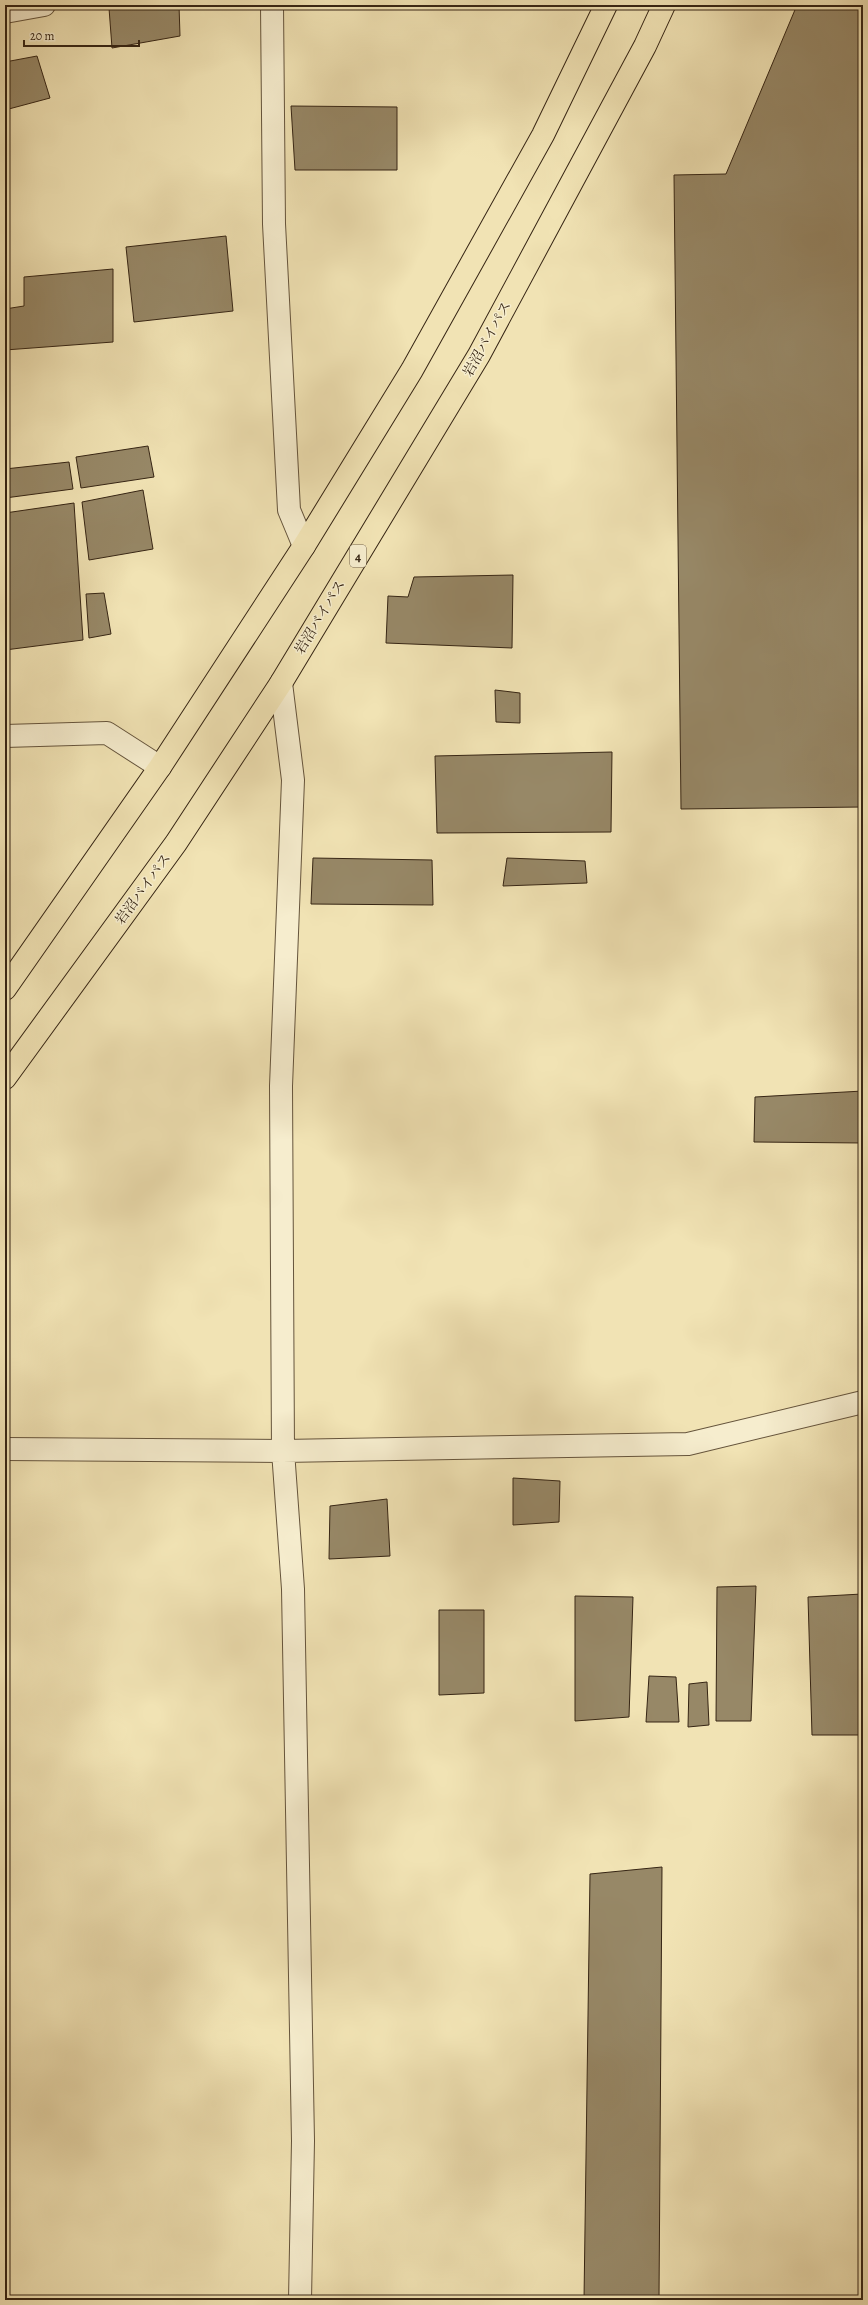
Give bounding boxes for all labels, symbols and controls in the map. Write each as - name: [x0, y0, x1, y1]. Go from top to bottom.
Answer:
- scale bar: [24, 22, 139, 48]
- text: 20 m: [30, 28, 54, 44]
- street label: 岩沼バイパス: [458, 298, 516, 380]
- road number: 4: [350, 545, 366, 567]
- street label: 岩沼バイパス: [290, 576, 350, 658]
- street label: 岩沼バイパス: [111, 850, 175, 928]

